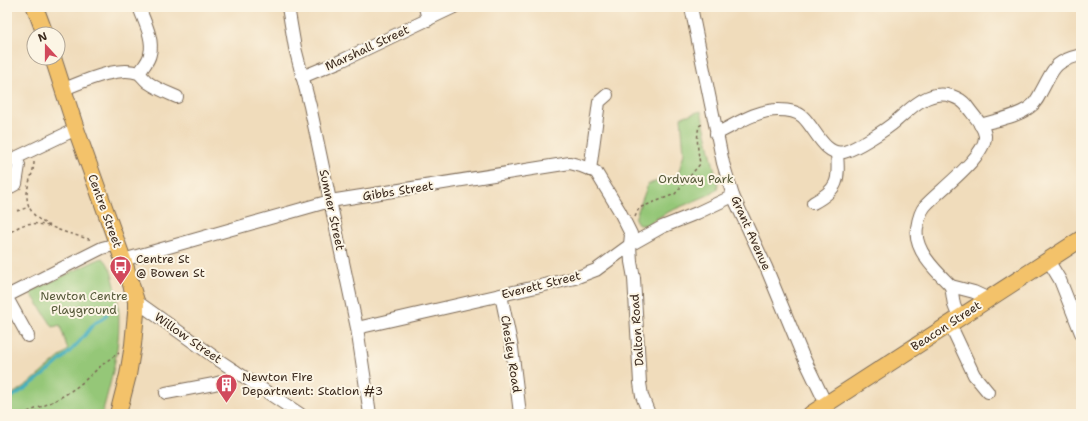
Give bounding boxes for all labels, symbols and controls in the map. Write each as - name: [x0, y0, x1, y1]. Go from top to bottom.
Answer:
- street label: Marshall Street: [322, 22, 412, 74]
- north arrow: [26, 26, 66, 66]
- text: N: [36, 28, 50, 46]
- street label: Sumner Street: [316, 168, 348, 252]
- park label: Ordway Park: [658, 171, 734, 187]
- street label: Centre Street: [84, 172, 126, 250]
- street label: Gibbs Street: [361, 177, 435, 205]
- street label: Grant Avenue: [727, 193, 775, 273]
- place label: Centre St @ Bowen St: [136, 251, 205, 281]
- bus stop icon: Centre St @ Bowen St: [108, 253, 134, 286]
- street label: Everett Street: [500, 267, 582, 303]
- park label: Newton Centre Playground: [40, 288, 128, 318]
- street label: Dalton Road: [626, 293, 647, 367]
- street label: Beacon Street: [908, 297, 984, 355]
- street label: Willow Street: [151, 309, 225, 367]
- street label: Chesley Road: [497, 314, 525, 394]
- place label: Newton Fire Department: Station #3: [242, 369, 383, 399]
- building icon: Newton Fire Department: Station #3: [213, 371, 239, 404]

